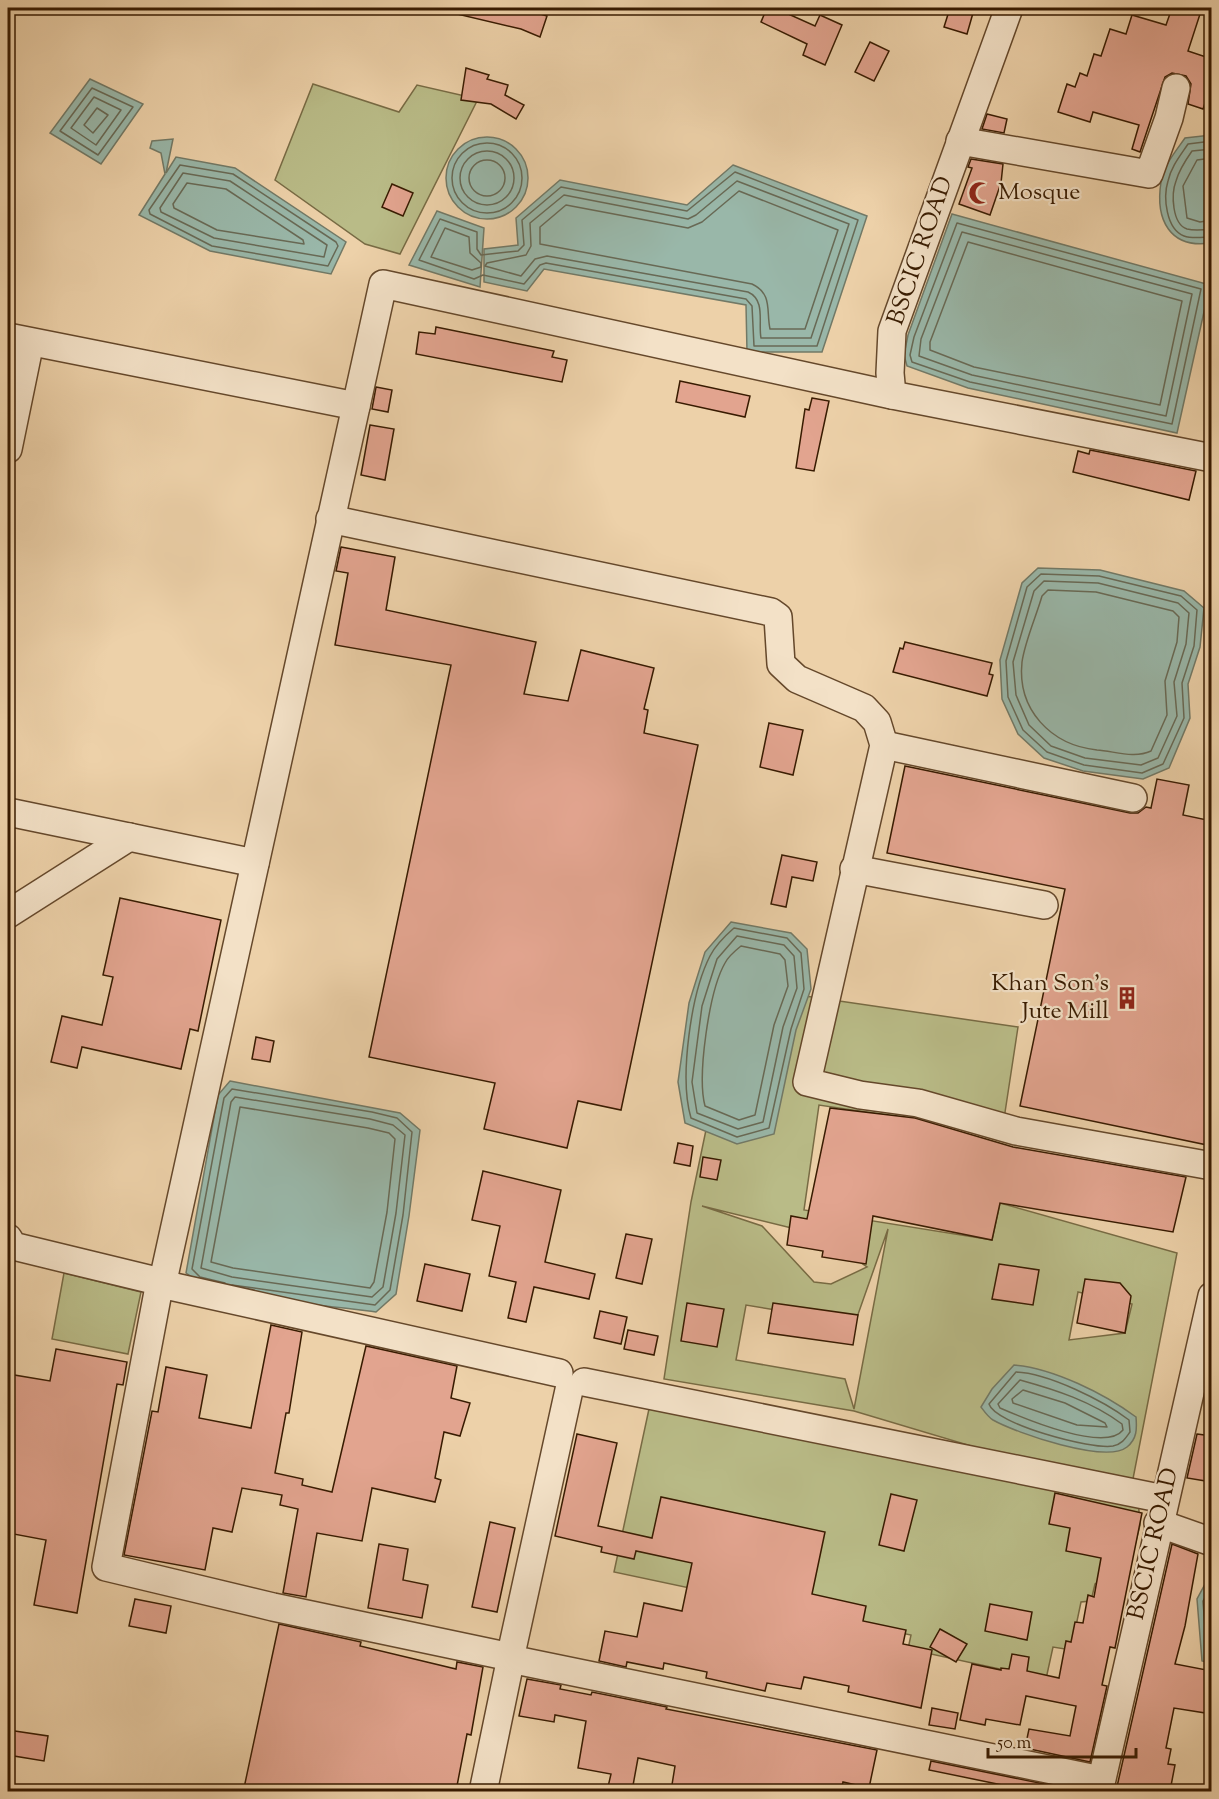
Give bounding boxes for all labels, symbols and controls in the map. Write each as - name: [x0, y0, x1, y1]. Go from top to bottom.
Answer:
- street label: BSCIC ROAD: [880, 172, 962, 330]
- place label: Mosque: [998, 176, 1080, 210]
- mosque icon: Mosque: [967, 180, 993, 206]
- place label: Khan Son's Jute Mill: [991, 967, 1109, 1029]
- building icon: Khan Son's Jute Mill: [1114, 985, 1140, 1011]
- street label: BSCIC ROAD: [1120, 1464, 1188, 1624]
- scale bar: [988, 1721, 1136, 1759]
- text: 50 m: [996, 1731, 1032, 1757]

